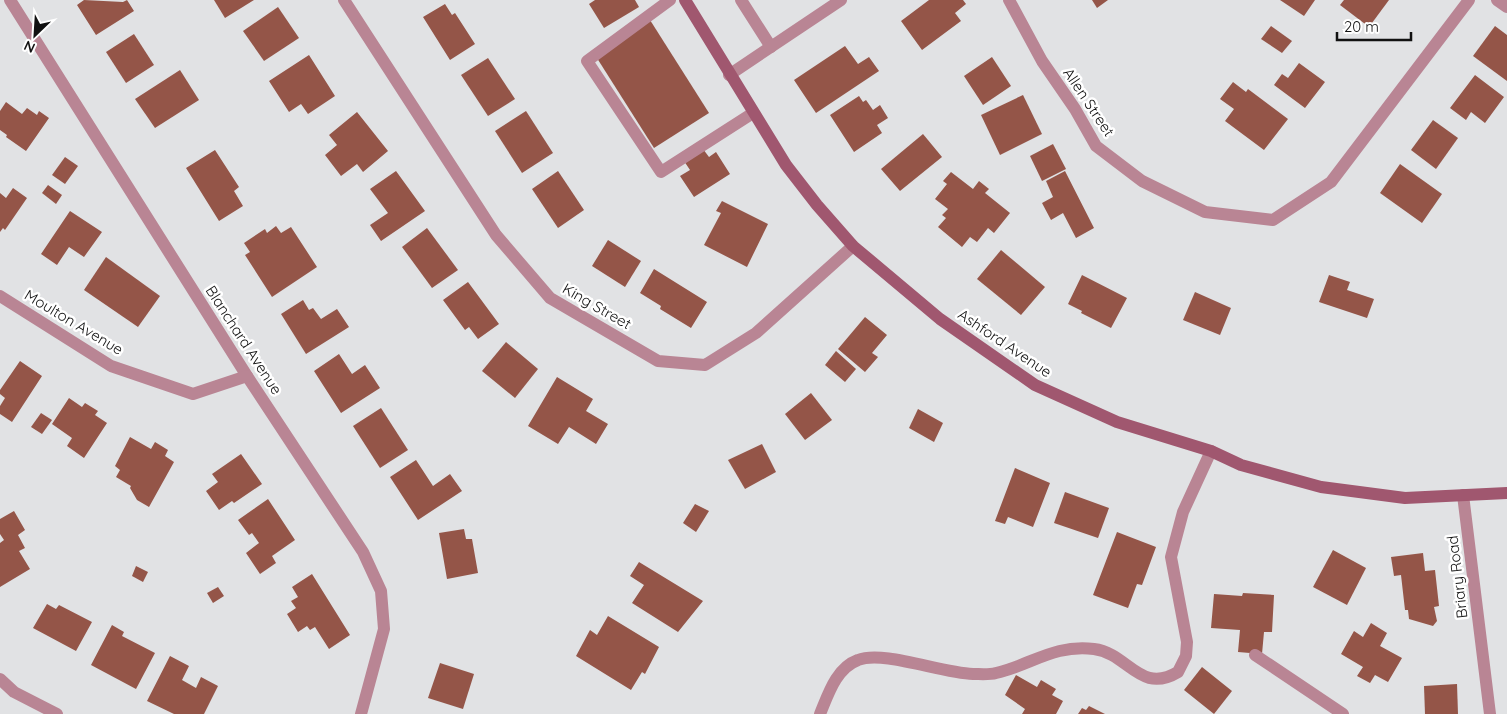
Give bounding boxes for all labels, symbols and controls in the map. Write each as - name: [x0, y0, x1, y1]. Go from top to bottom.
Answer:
- north arrow: [10, 10, 60, 60]
- scale bar: [1337, 10, 1411, 42]
- text: 20 m: [1344, 17, 1379, 36]
- text: N: [21, 36, 38, 57]
- street label: Allen Street: [1059, 64, 1119, 140]
- street label: King Street: [559, 279, 635, 333]
- street label: Blanchard Avenue: [202, 282, 286, 398]
- street label: Moulton Avenue: [21, 285, 127, 359]
- street label: Ashford Avenue: [954, 305, 1056, 381]
- street label: Briary Road: [1442, 534, 1472, 620]

